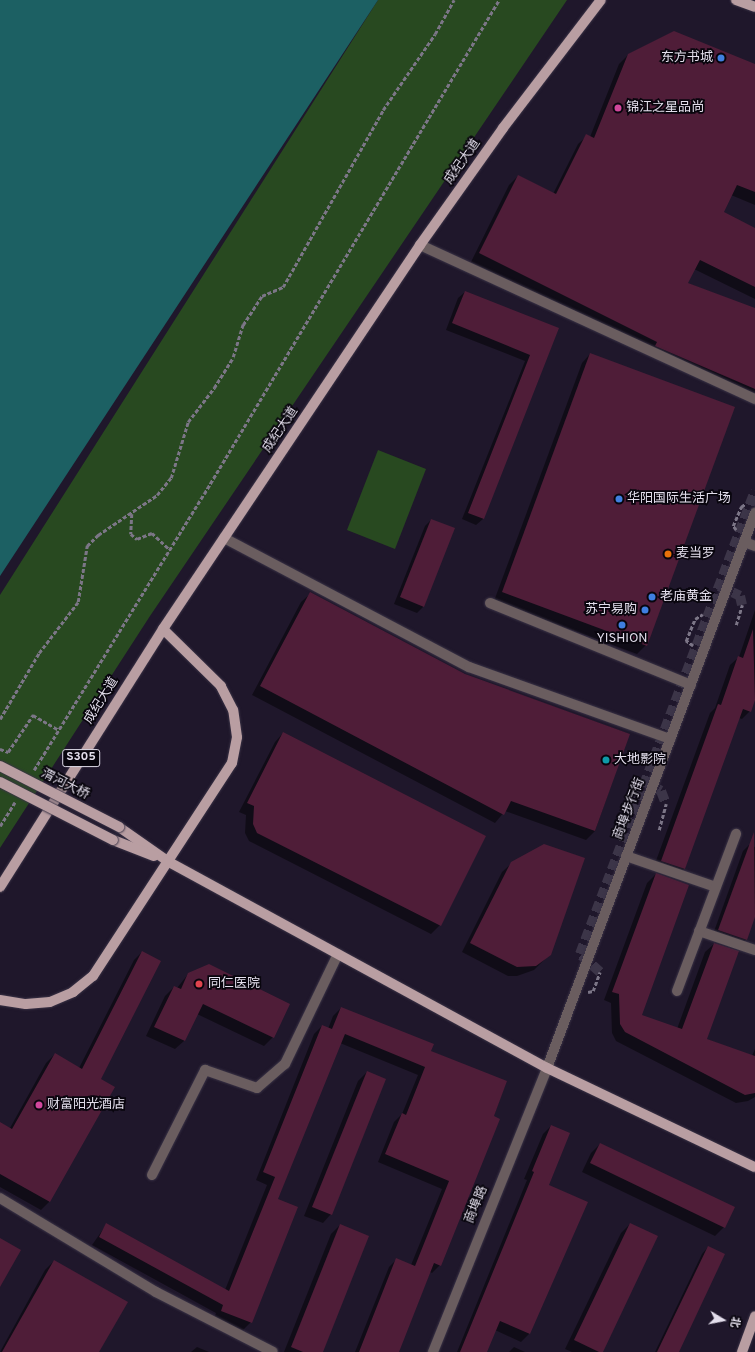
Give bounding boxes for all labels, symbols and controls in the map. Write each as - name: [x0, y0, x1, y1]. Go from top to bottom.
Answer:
- place label: 东方书城: [661, 50, 713, 66]
- marker: 东方书城: [716, 53, 726, 63]
- place label: 锦江之星品尚: [626, 100, 704, 116]
- marker: 锦江之星品尚: [613, 103, 623, 113]
- street label: 成纪大道: [442, 136, 484, 188]
- street label: 成纪大道: [260, 404, 302, 456]
- place label: 华阳国际生活广场: [627, 491, 731, 507]
- marker: 华阳国际生活广场: [614, 494, 624, 504]
- place label: 麦当罗: [676, 546, 715, 562]
- marker: 麦当罗: [663, 549, 673, 559]
- place label: 老庙黄金: [660, 589, 712, 605]
- marker: 老庙黄金: [647, 592, 657, 602]
- place label: 苏宁易购: [585, 602, 637, 618]
- marker: 苏宁易购: [640, 605, 650, 615]
- marker: YISHION: [617, 620, 627, 630]
- place label: YISHION: [596, 631, 648, 647]
- street label: 成纪大道: [82, 675, 122, 727]
- road number: S305: [62, 748, 100, 768]
- place label: 大地影院: [614, 752, 666, 768]
- marker: 大地影院: [601, 755, 611, 765]
- street label: 渭河大桥: [38, 766, 92, 804]
- street label: 商埠步行街: [611, 776, 649, 842]
- place label: 同仁医院: [208, 976, 260, 992]
- marker: 同仁医院: [193, 978, 205, 990]
- place label: 财富阳光酒店: [47, 1097, 125, 1113]
- marker: 财富阳光酒店: [34, 1100, 44, 1110]
- street label: 商埠路: [462, 1184, 492, 1226]
- north arrow: [703, 1300, 743, 1340]
- text: 北: [727, 1315, 743, 1329]

